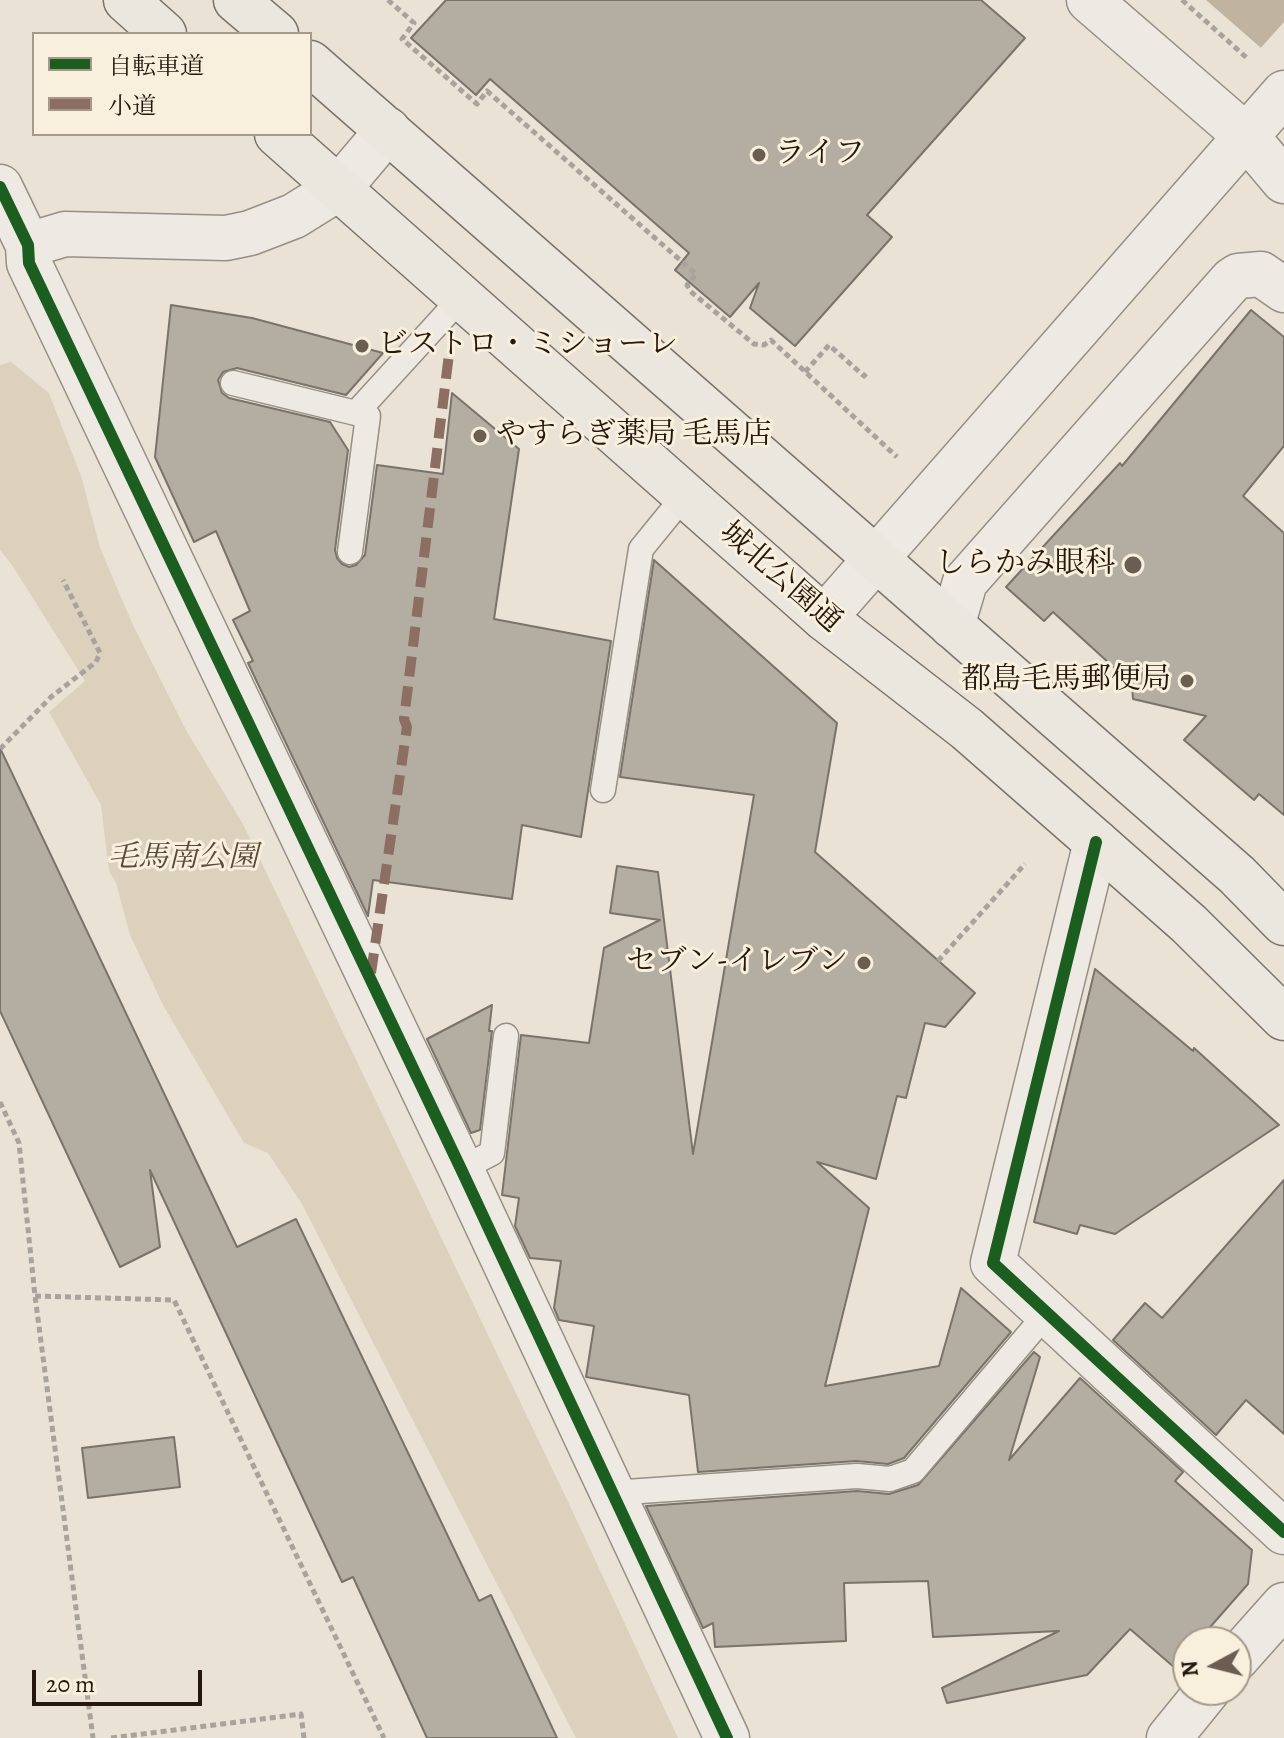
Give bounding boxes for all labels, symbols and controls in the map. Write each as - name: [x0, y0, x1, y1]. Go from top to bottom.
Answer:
- legend: [32, 32, 312, 136]
- text: 自転車道: [108, 50, 204, 82]
- text: 小道: [108, 90, 156, 122]
- place label: ライフ: [775, 137, 865, 173]
- marker: ライフ: [750, 146, 768, 164]
- place label: ビストロ・ミショーレ: [378, 328, 678, 364]
- marker: ビストロ・ミショーレ: [353, 337, 371, 355]
- place label: やすらぎ薬局 毛馬店: [496, 418, 772, 454]
- marker: やすらぎ薬局 毛馬店: [471, 427, 489, 445]
- street label: 城北公園通: [712, 515, 848, 641]
- place label: しらかみ眼科: [935, 547, 1115, 583]
- marker: しらかみ眼科: [1122, 554, 1144, 576]
- place label: 都島毛馬郵便局: [961, 663, 1171, 699]
- marker: 都島毛馬郵便局: [1178, 672, 1196, 690]
- park label: 毛馬南公園: [108, 841, 258, 877]
- place label: セブン-イレブン: [627, 945, 848, 981]
- marker: セブン-イレブン: [855, 954, 873, 972]
- north arrow: [1172, 1626, 1252, 1706]
- scale bar: [36, 1654, 206, 1704]
- text: N: [1174, 1659, 1206, 1678]
- text: 20 m: [46, 1668, 95, 1700]

